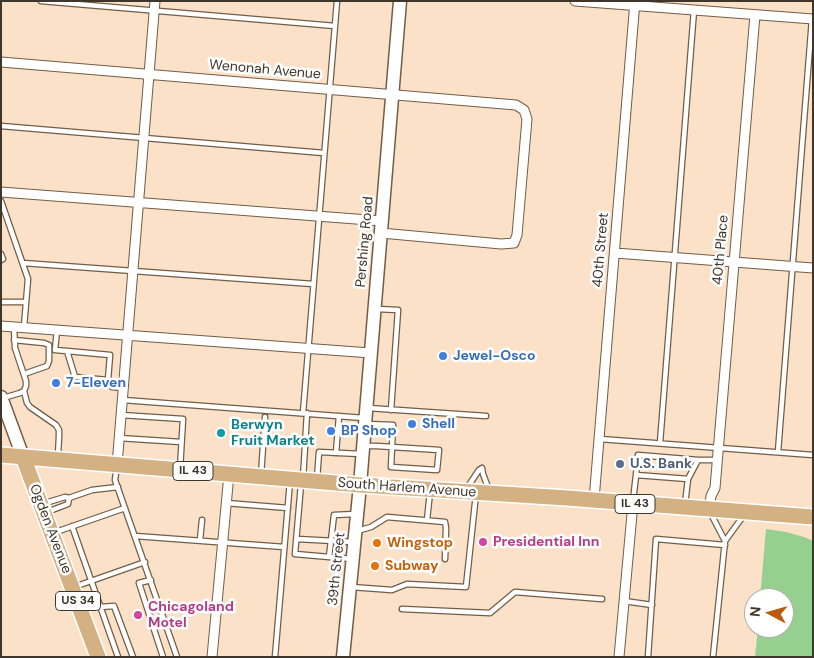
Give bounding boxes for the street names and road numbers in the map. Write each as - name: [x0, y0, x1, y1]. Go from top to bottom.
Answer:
- street label: Wenonah Avenue: [208, 57, 322, 83]
- street label: Pershing Road: [353, 196, 377, 288]
- street label: 40th Street: [589, 212, 613, 288]
- street label: 40th Place: [710, 214, 732, 286]
- road number: IL 43: [173, 462, 213, 481]
- street label: South Harlem Avenue: [337, 475, 477, 501]
- street label: Ogden Avenue: [25, 482, 75, 576]
- road number: IL 43: [615, 494, 655, 514]
- street label: 39th Street: [325, 532, 349, 606]
- road number: US 34: [56, 592, 100, 610]

